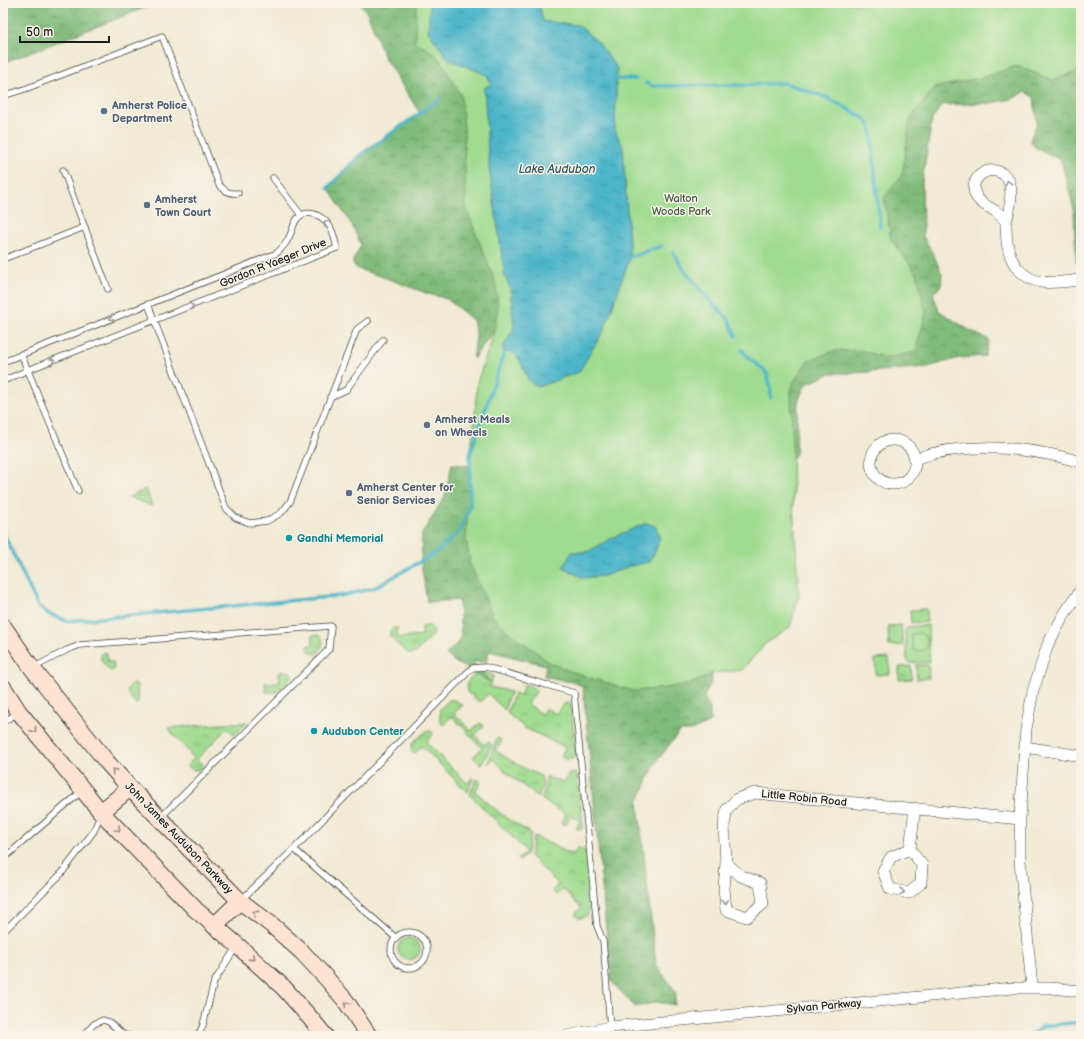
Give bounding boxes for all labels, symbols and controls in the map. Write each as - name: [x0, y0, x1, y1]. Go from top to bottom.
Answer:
- scale bar: [20, 18, 109, 44]
- text: 50 m: [26, 25, 53, 40]
- place label: Amherst Police Department: [111, 99, 187, 125]
- marker: Amherst Police Department: [99, 106, 109, 116]
- water label: Lake Audubon: [519, 162, 596, 177]
- one-way arrow: [1004, 180, 1013, 187]
- park label: Walton Woods Park: [652, 192, 711, 218]
- place label: Amherst Town Court: [154, 193, 211, 219]
- marker: Amherst Town Court: [142, 200, 152, 210]
- one-way arrow: [323, 220, 330, 228]
- street label: Gordon R Yaeger Drive: [218, 235, 329, 290]
- one-way arrow: [188, 303, 195, 311]
- one-way arrow: [108, 314, 115, 322]
- one-way arrow: [48, 357, 55, 365]
- place label: Amherst Meals on Wheels: [434, 413, 511, 439]
- marker: Amherst Meals on Wheels: [422, 420, 432, 430]
- place label: Amherst Center for Senior Services: [356, 481, 454, 507]
- marker: Amherst Center for Senior Services: [344, 488, 354, 498]
- place label: Gandhi Memorial: [297, 532, 383, 545]
- marker: Gandhi Memorial: [284, 533, 294, 543]
- place label: Audubon Center: [321, 725, 404, 738]
- one-way arrow: [29, 726, 36, 733]
- marker: Audubon Center: [309, 726, 319, 736]
- one-way arrow: [112, 768, 119, 775]
- street label: John James Audubon Parkway: [122, 780, 236, 896]
- street label: Little Robin Road: [760, 787, 848, 809]
- one-way arrow: [113, 824, 121, 832]
- one-way arrow: [898, 887, 905, 895]
- one-way arrow: [720, 899, 729, 905]
- one-way arrow: [252, 910, 259, 917]
- one-way arrow: [247, 953, 255, 961]
- street label: Sylvan Parkway: [786, 996, 862, 1016]
- one-way arrow: [345, 1001, 352, 1008]

